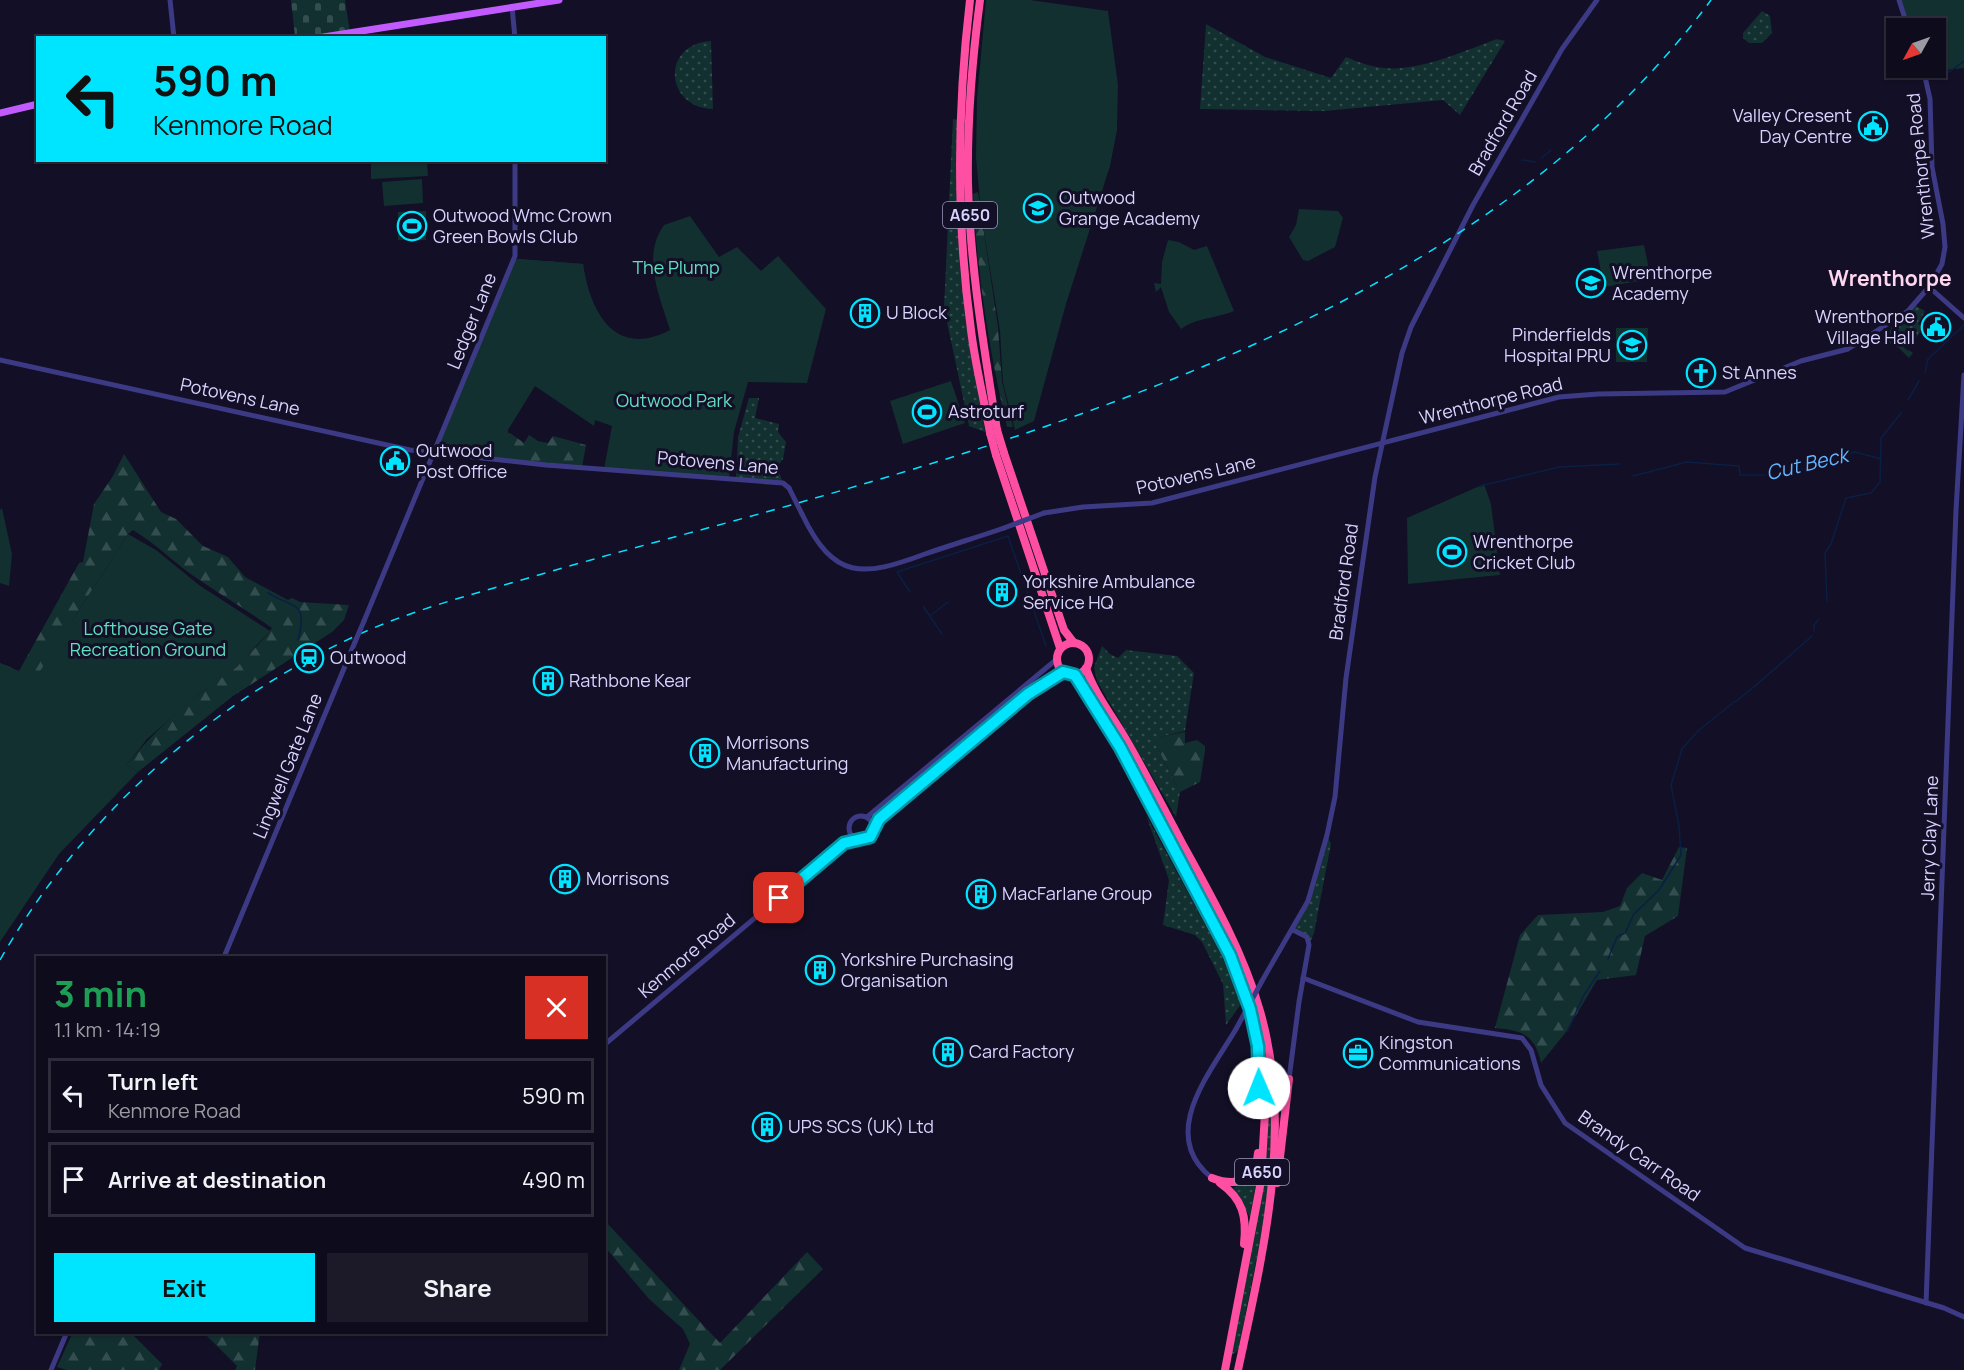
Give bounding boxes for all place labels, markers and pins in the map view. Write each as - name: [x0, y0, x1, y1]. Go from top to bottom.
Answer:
- place label: Valley Cresent Day Centre: [1733, 103, 1852, 148]
- public building icon: Valley Cresent Day Centre: [1857, 110, 1889, 142]
- place label: Outwood Grange Academy: [1059, 185, 1200, 230]
- school or university icon: Outwood Grange Academy: [1022, 192, 1054, 224]
- place label: Outwood Wmc Crown Green Bowls Club: [433, 203, 612, 248]
- sports icon: Outwood Wmc Crown Green Bowls Club: [396, 210, 428, 242]
- place label: Wrenthorpe Academy: [1612, 260, 1712, 305]
- school or university icon: Wrenthorpe Academy: [1575, 267, 1607, 299]
- building icon: U Block: [849, 297, 881, 329]
- place label: U Block: [886, 300, 948, 324]
- place label: Wrenthorpe Village Hall: [1815, 304, 1915, 349]
- public building icon: Wrenthorpe Village Hall: [1920, 311, 1952, 343]
- place label: Pinderfields Hospital PRU: [1504, 322, 1611, 367]
- school or university icon: Pinderfields Hospital PRU: [1616, 329, 1648, 361]
- church icon: St Annes: [1685, 357, 1717, 389]
- place label: St Annes: [1722, 360, 1797, 384]
- sports icon: Astroturf: [911, 396, 943, 428]
- place label: Astroturf: [948, 399, 1024, 423]
- place label: Outwood Post Office: [416, 438, 507, 483]
- public building icon: Outwood Post Office: [379, 445, 411, 477]
- place label: Wrenthorpe Cricket Club: [1473, 529, 1575, 574]
- sports icon: Wrenthorpe Cricket Club: [1436, 536, 1468, 568]
- place label: Yorkshire Ambulance Service HQ: [1023, 569, 1195, 614]
- building icon: Yorkshire Ambulance Service HQ: [986, 576, 1018, 608]
- station icon: Outwood: [293, 642, 325, 674]
- place label: Outwood: [330, 645, 406, 669]
- building icon: Rathbone Kear: [532, 665, 564, 697]
- place label: Rathbone Kear: [569, 668, 692, 692]
- place label: Morrisons Manufacturing: [726, 730, 849, 775]
- building icon: Morrisons Manufacturing: [689, 737, 721, 769]
- building icon: Morrisons: [549, 863, 581, 895]
- place label: Morrisons: [586, 866, 669, 890]
- pin: [753, 872, 804, 923]
- building icon: MacFarlane Group: [965, 878, 997, 910]
- place label: MacFarlane Group: [1002, 881, 1152, 905]
- place label: Yorkshire Purchasing Organisation: [841, 947, 1014, 992]
- building icon: Yorkshire Purchasing Organisation: [804, 954, 836, 986]
- place label: Kingston Communications: [1379, 1030, 1521, 1075]
- building icon: Card Factory: [932, 1036, 964, 1068]
- office icon: Kingston Communications: [1342, 1037, 1374, 1069]
- place label: Card Factory: [969, 1039, 1075, 1063]
- building icon: UPS SCS (UK) Ltd: [751, 1111, 783, 1143]
- place label: UPS SCS (UK) Ltd: [788, 1114, 934, 1138]

